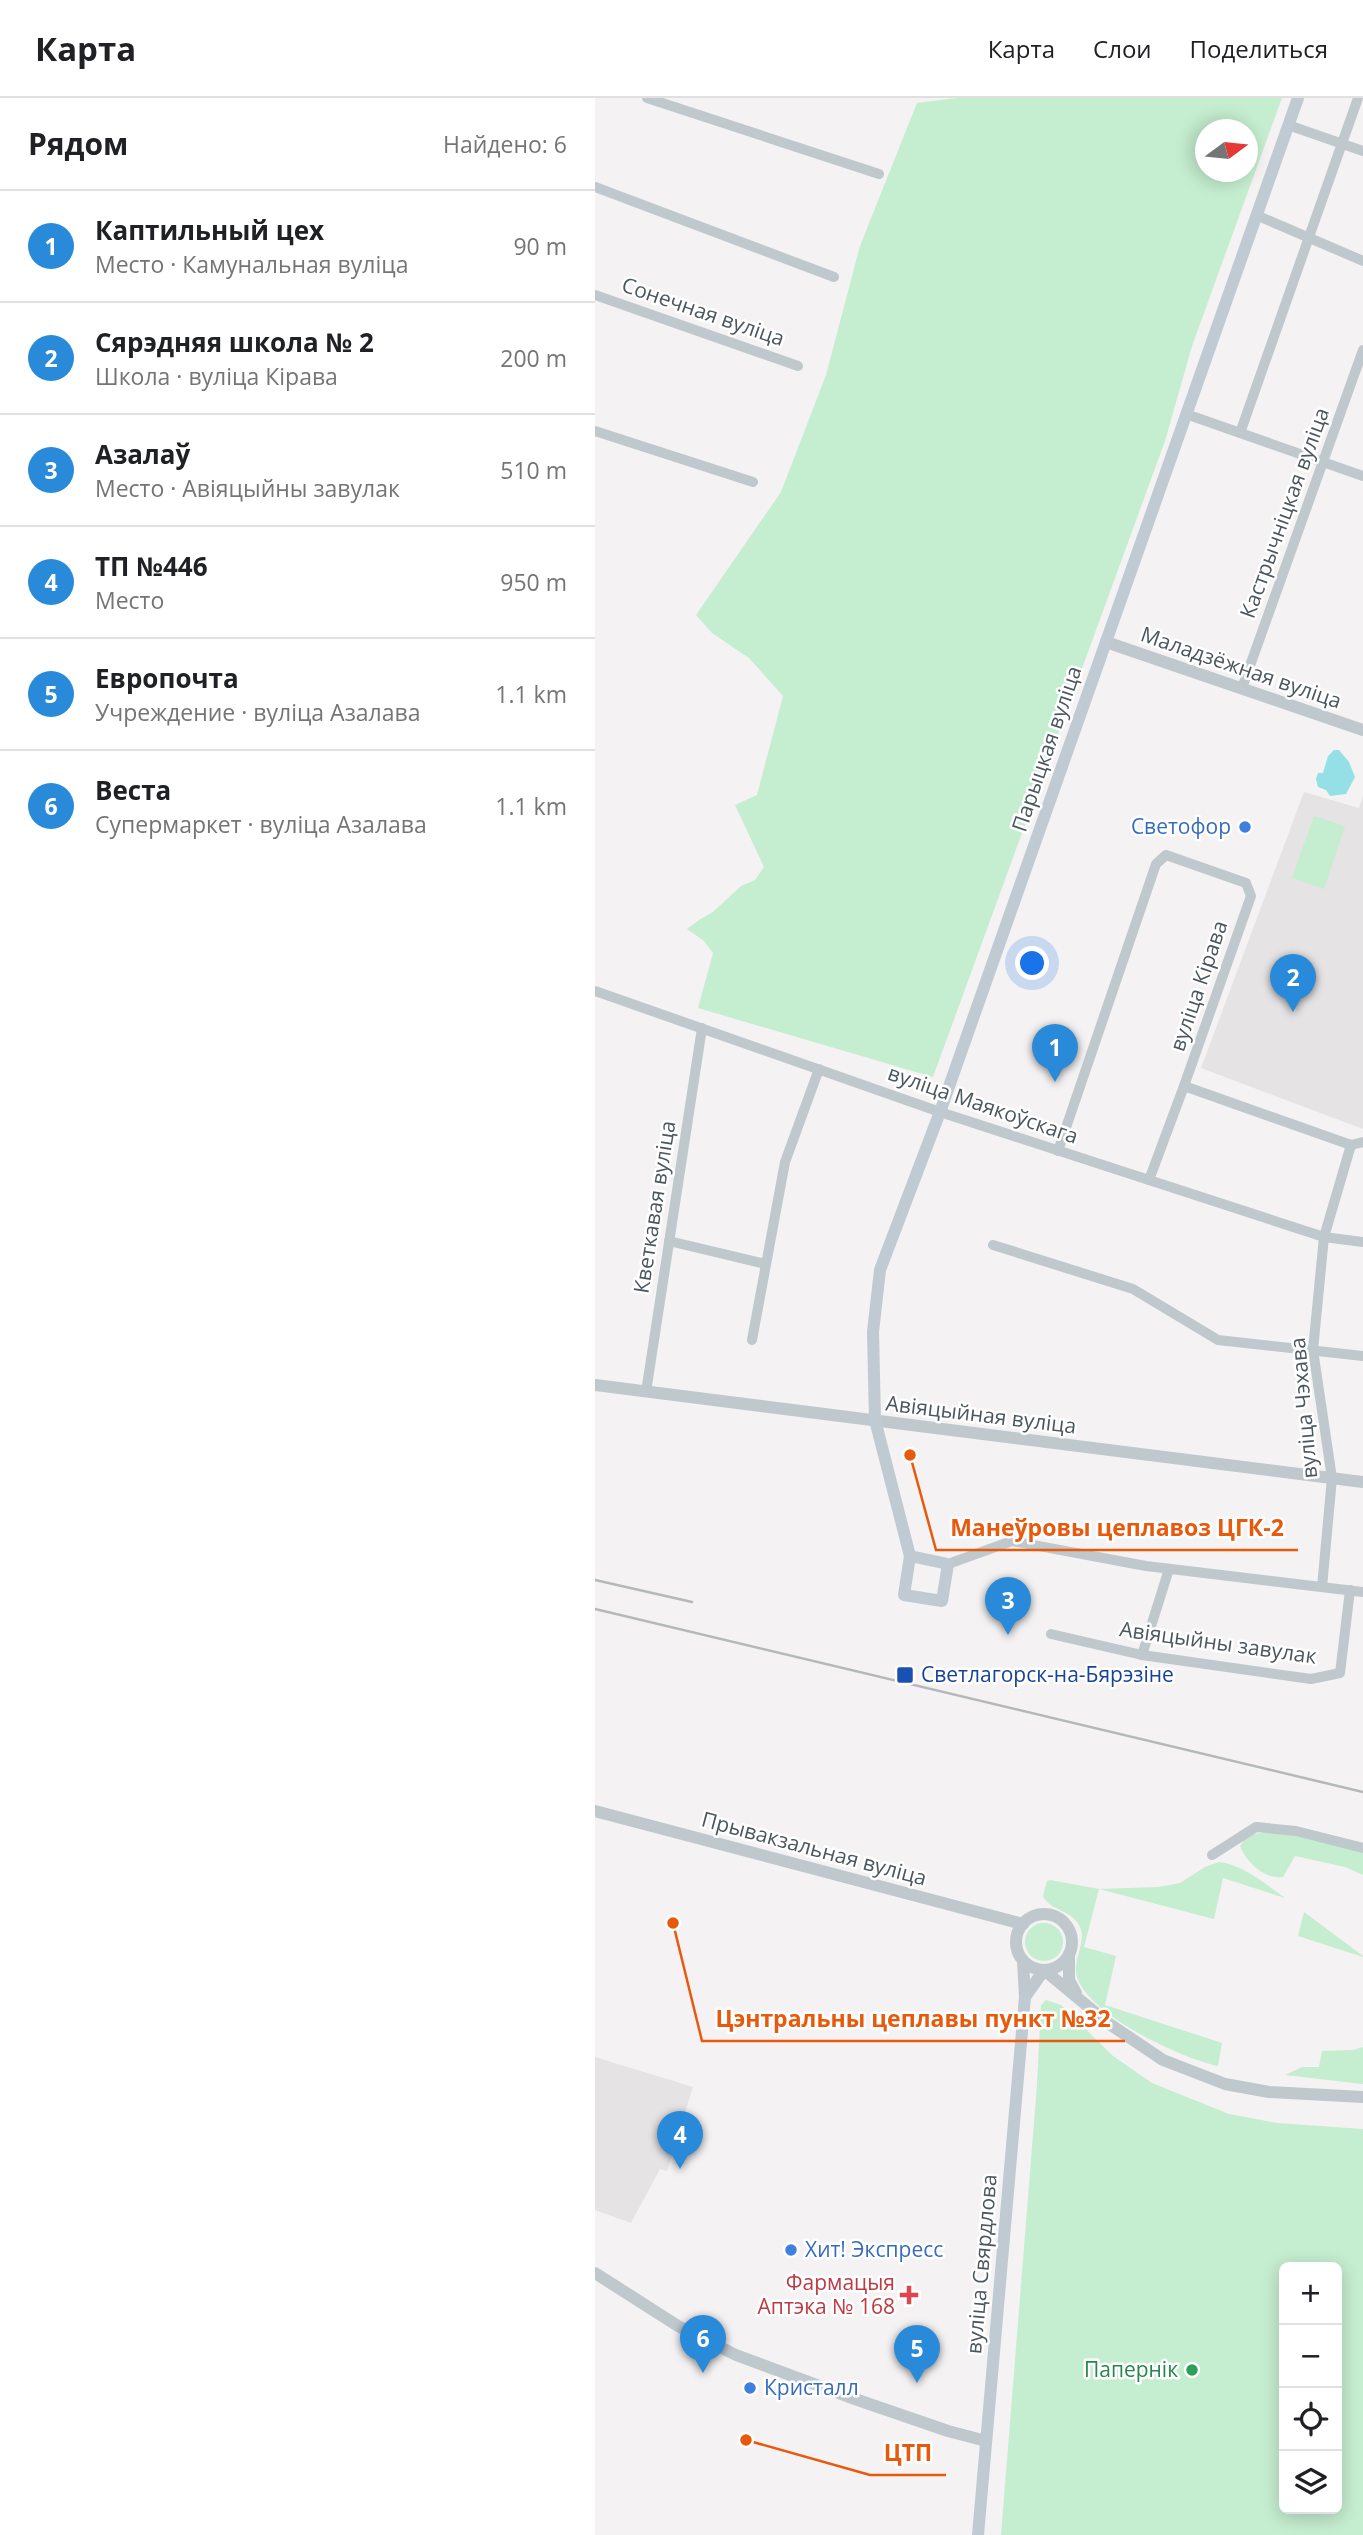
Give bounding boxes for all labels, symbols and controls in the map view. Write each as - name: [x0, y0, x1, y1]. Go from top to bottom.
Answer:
- text: Карта: [35, 26, 136, 71]
- text: Карта: [988, 32, 1055, 65]
- text: Слои: [1093, 32, 1152, 65]
- text: Поделиться: [1190, 32, 1328, 65]
- north arrow: [1195, 119, 1258, 182]
- text: Рядом: [28, 123, 128, 164]
- text: Найдено: 6: [443, 128, 567, 160]
- text: Каптильный цех: [95, 212, 324, 248]
- text: 1: [44, 230, 58, 262]
- text: 90 m: [513, 230, 567, 262]
- text: Место · Камунальная вуліца: [95, 248, 408, 280]
- street label: Сонечная вуліца: [618, 270, 788, 352]
- text: Сярэдняя школа № 2: [95, 324, 374, 360]
- text: 2: [44, 342, 58, 374]
- text: 200 m: [500, 342, 567, 374]
- text: Школа · вуліца Кірава: [95, 360, 338, 392]
- street label: Кастрычніцкая вуліца: [1233, 403, 1335, 622]
- text: Азалаў: [95, 436, 190, 472]
- text: 3: [44, 454, 58, 486]
- text: 510 m: [500, 454, 567, 486]
- text: Место · Авіяцыйны завулак: [95, 472, 400, 504]
- text: ТП №446: [95, 548, 208, 584]
- text: 4: [44, 566, 58, 598]
- text: 950 m: [500, 566, 567, 598]
- text: Место: [95, 584, 164, 616]
- street label: Маладзёжная вуліца: [1137, 620, 1345, 715]
- text: Европочта: [95, 660, 239, 696]
- street label: Парыцкая вуліца: [1005, 662, 1088, 835]
- text: 5: [44, 678, 58, 710]
- text: 1.1 km: [495, 678, 567, 710]
- text: Учреждение · вуліца Азалава: [95, 696, 421, 728]
- text: Веста: [95, 772, 171, 808]
- text: 6: [44, 790, 58, 822]
- text: 1.1 km: [495, 790, 567, 822]
- text: Супермаркет · вуліца Азалава: [95, 808, 427, 840]
- place label: Светофор: [1131, 812, 1231, 840]
- marker: Светофор: [1237, 819, 1253, 835]
- street label: вуліца Кірава: [1163, 917, 1234, 1055]
- your location: [1015, 946, 1049, 980]
- pin: 2: [1270, 954, 1316, 1012]
- pin: 1: [1032, 1024, 1078, 1082]
- street label: вуліца Маякоўскага: [884, 1058, 1082, 1150]
- street label: Кветкавая вуліца: [627, 1118, 681, 1295]
- street label: вуліца Чэхава: [1283, 1336, 1323, 1480]
- street label: Авіяцыйная вуліца: [884, 1388, 1078, 1440]
- callout: Манеўровы цеплавоз ЦГК-2: [936, 1506, 1298, 1550]
- text: Манеўровы цеплавоз ЦГК-2: [950, 1511, 1284, 1543]
- pin: 3: [985, 1577, 1031, 1635]
- street label: Авіяцыйны завулак: [1118, 1614, 1319, 1670]
- place label: Светлагорск-на-Бярэзіне: [921, 1660, 1174, 1688]
- marker: Светлагорск-на-Бярэзіне: [895, 1665, 915, 1685]
- street label: Прывакзальная вуліца: [699, 1805, 930, 1892]
- callout: Цэнтральны цеплавы пункт №32: [702, 1997, 1125, 2041]
- text: Цэнтральны цеплавы пункт №32: [715, 2002, 1111, 2034]
- pin: 4: [657, 2111, 703, 2169]
- street label: вуліца Свярдлова: [959, 2173, 1003, 2355]
- place label: Хит! Экспресс: [805, 2235, 943, 2263]
- marker: Хит! Экспресс: [783, 2242, 799, 2258]
- map controls: [1279, 2262, 1342, 2514]
- button: +: [1279, 2262, 1342, 2325]
- place label: Фармацыя Аптэка № 168: [758, 2268, 895, 2320]
- marker: Фармацыя Аптэка № 168: [901, 2287, 917, 2303]
- pin: 6: [680, 2315, 726, 2373]
- pin: 5: [894, 2325, 940, 2383]
- button: −: [1279, 2325, 1342, 2388]
- place label: Папернік: [1084, 2355, 1178, 2383]
- marker: Папернік: [1184, 2362, 1200, 2378]
- place label: Кристалл: [764, 2373, 859, 2401]
- marker: Кристалл: [742, 2380, 758, 2396]
- button: locate: [1279, 2388, 1342, 2451]
- callout: ЦТП: [870, 2431, 946, 2475]
- text: ЦТП: [884, 2436, 932, 2468]
- button: layers: [1279, 2451, 1342, 2514]

